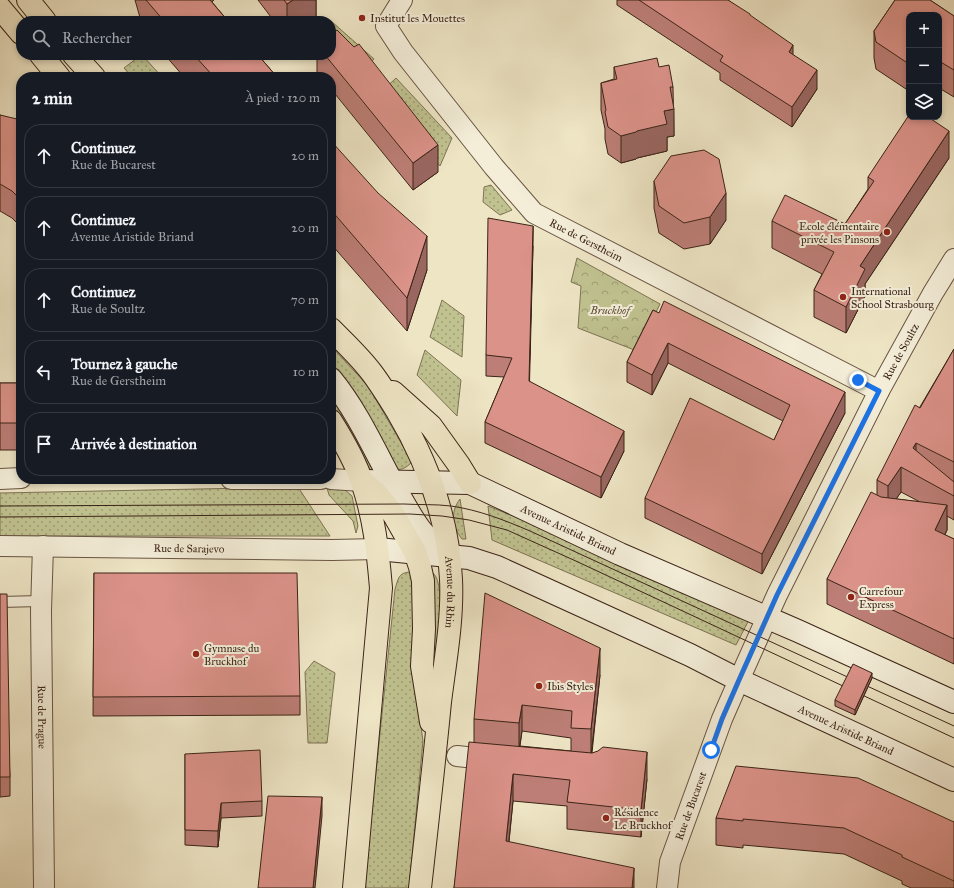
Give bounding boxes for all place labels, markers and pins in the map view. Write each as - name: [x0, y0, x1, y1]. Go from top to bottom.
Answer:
- place label: Institut les Mouettes: [370, 12, 465, 25]
- marker: Institut les Mouettes: [357, 13, 367, 23]
- place label: Ecole élémentaire privée les Pinsons: [799, 220, 879, 246]
- marker: Ecole élémentaire privée les Pinsons: [882, 227, 892, 237]
- place label: International School Strasbourg: [851, 285, 935, 311]
- marker: International School Strasbourg: [838, 292, 848, 302]
- place label: Carrefour Express: [859, 585, 904, 611]
- marker: Carrefour Express: [846, 592, 856, 602]
- place label: Gymnase du Bruckhof: [204, 642, 260, 668]
- marker: Gymnase du Bruckhof: [191, 649, 201, 659]
- place label: Ibis Styles: [547, 680, 593, 693]
- marker: Ibis Styles: [534, 681, 544, 691]
- place label: Résidence Le Bruckhof: [614, 806, 674, 832]
- marker: Résidence Le Bruckhof: [601, 813, 611, 823]

